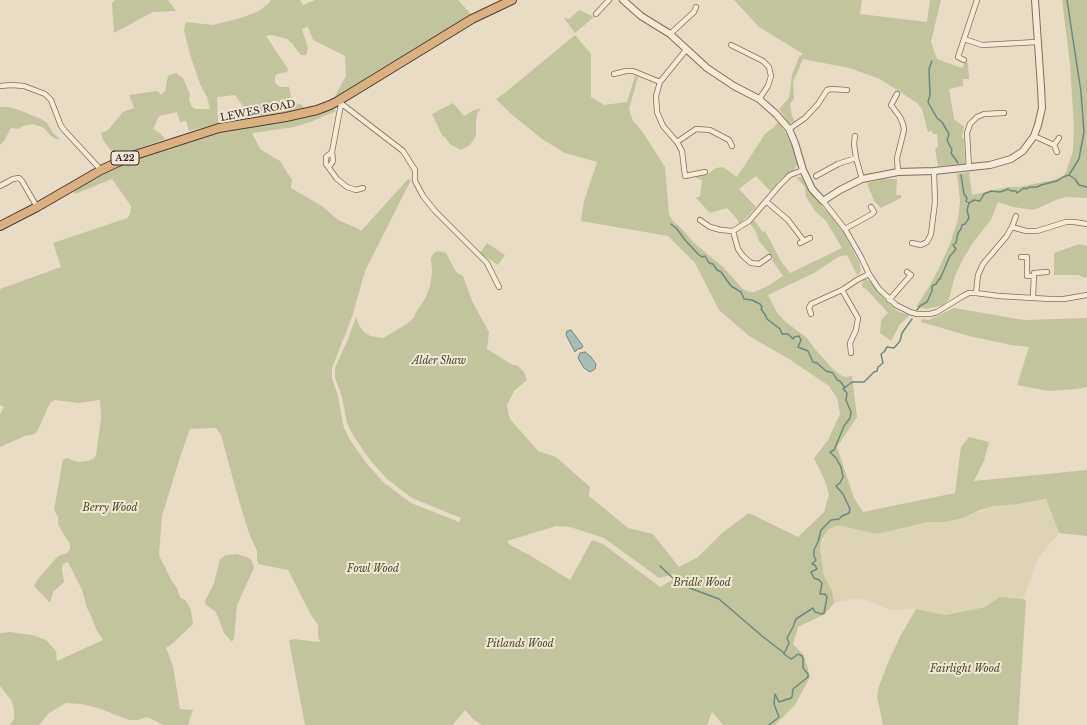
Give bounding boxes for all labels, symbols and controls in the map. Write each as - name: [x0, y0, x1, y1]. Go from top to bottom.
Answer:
- street label: LEWES ROAD: [219, 98, 297, 124]
- road number: A22: [111, 151, 139, 165]
- park label: Alder Shaw: [412, 355, 466, 367]
- park label: Berry Wood: [83, 502, 137, 514]
- park label: Fowl Wood: [347, 563, 399, 575]
- park label: Bridle Wood: [673, 577, 731, 589]
- park label: Pitlands Wood: [486, 638, 554, 650]
- park label: Fairlight Wood: [930, 663, 1000, 675]

